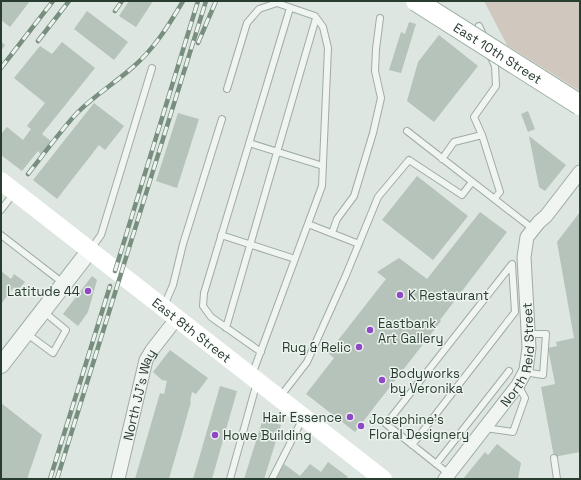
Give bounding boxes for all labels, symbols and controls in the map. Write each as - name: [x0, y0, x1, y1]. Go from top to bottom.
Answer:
- street label: East 10th Street: [450, 19, 545, 87]
- place label: Latitude 44: [7, 283, 80, 300]
- marker: Latitude 44: [83, 286, 93, 296]
- place label: K Restaurant: [408, 287, 489, 304]
- marker: K Restaurant: [395, 290, 405, 300]
- street label: East 8th Street: [149, 294, 235, 366]
- street label: North Reid Street: [496, 302, 538, 410]
- place label: Eastbank Art Gallery: [378, 315, 443, 347]
- marker: Eastbank Art Gallery: [365, 325, 375, 335]
- place label: Rug & Relic: [282, 339, 351, 356]
- marker: Rug & Relic: [354, 342, 364, 352]
- street label: North JJ's Way: [119, 346, 159, 442]
- place label: Bodyworks by Veronika: [390, 365, 463, 397]
- marker: Bodyworks by Veronika: [377, 375, 387, 385]
- place label: Hair Essence: [262, 409, 342, 426]
- place label: Josephine's Floral Designery: [369, 411, 469, 443]
- marker: Hair Essence: [345, 412, 355, 422]
- marker: Josephine's Floral Designery: [356, 421, 366, 431]
- place label: Howe Building: [223, 427, 312, 444]
- marker: Howe Building: [210, 430, 220, 440]

